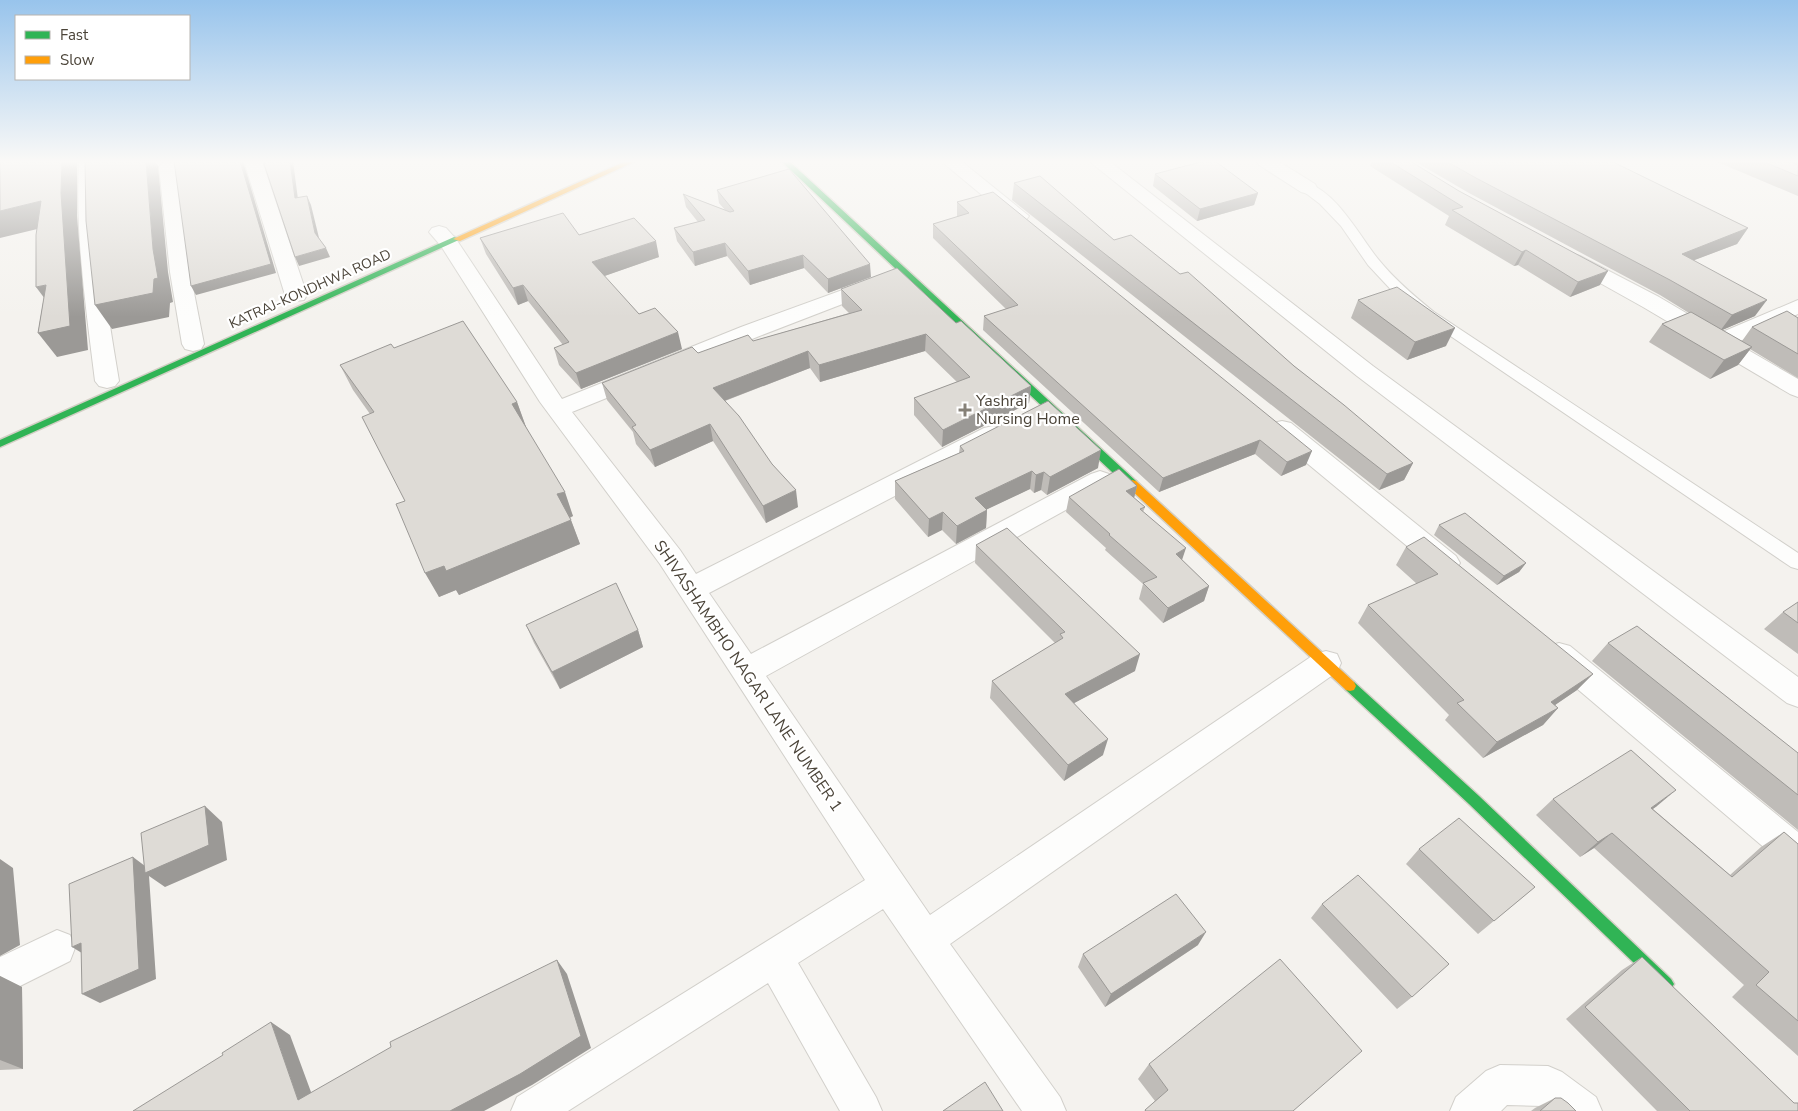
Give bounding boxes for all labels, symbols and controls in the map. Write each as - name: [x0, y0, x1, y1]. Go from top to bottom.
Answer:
- legend: [15, 15, 190, 80]
- text: Fast: [60, 25, 89, 45]
- text: Slow: [60, 50, 95, 70]
- street label: KATRAJ-KONDHWA ROAD: [226, 245, 394, 333]
- place label: Yashraj Nursing Home: [975, 390, 1080, 430]
- marker: Yashraj Nursing Home: [958, 403, 972, 417]
- street label: SHIVASHAMBHO NAGAR LANE NUMBER 1: [649, 536, 847, 816]

